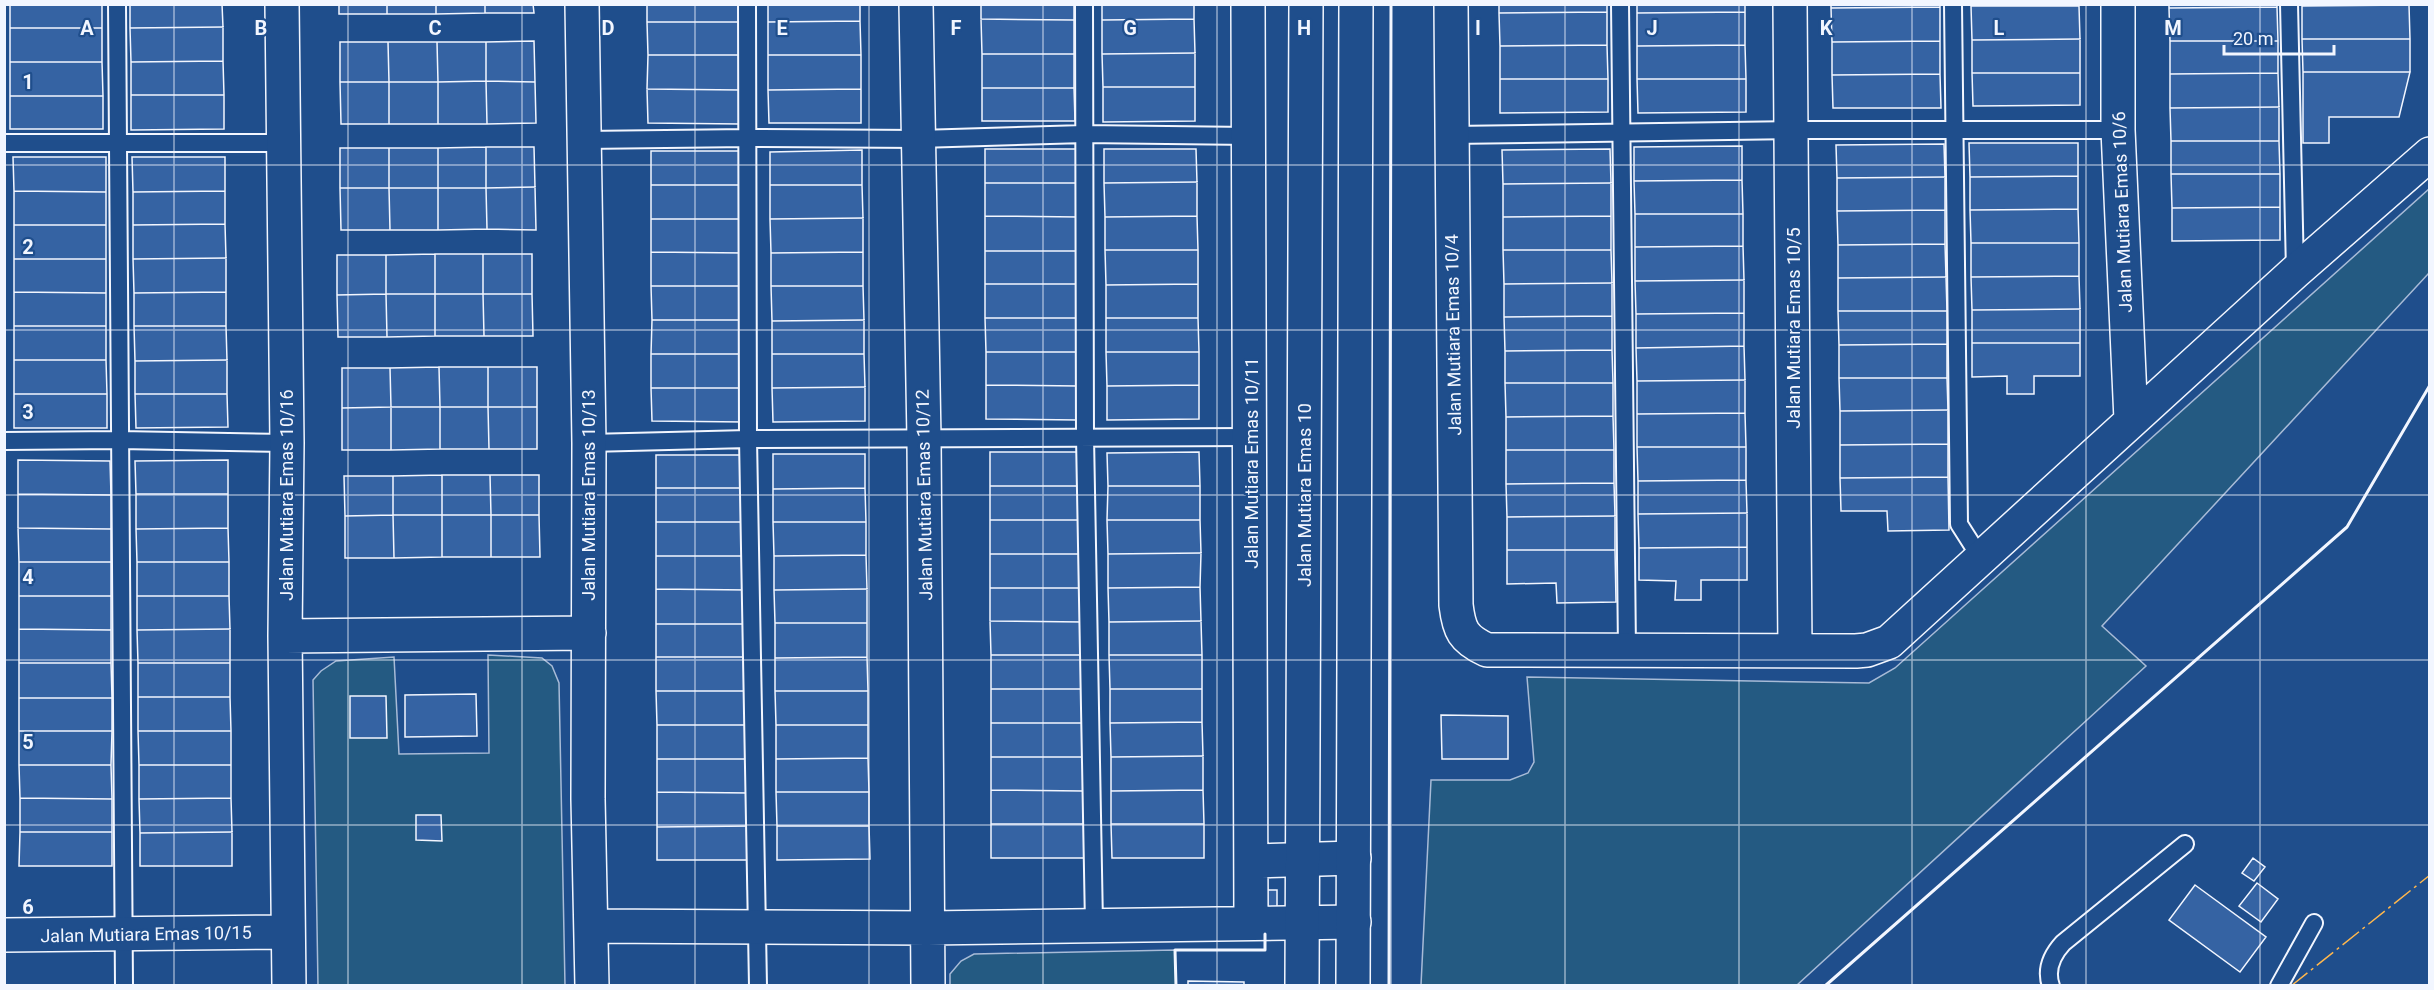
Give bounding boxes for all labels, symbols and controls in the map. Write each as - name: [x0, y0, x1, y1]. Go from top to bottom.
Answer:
- text: A: [80, 16, 94, 40]
- text: B: [255, 16, 267, 40]
- text: C: [428, 16, 442, 40]
- text: D: [602, 16, 615, 40]
- text: E: [776, 16, 788, 40]
- text: F: [951, 16, 962, 40]
- text: G: [1123, 16, 1137, 40]
- text: H: [1297, 16, 1311, 40]
- text: I: [1475, 16, 1481, 40]
- text: J: [1646, 16, 1658, 40]
- text: K: [1820, 16, 1833, 40]
- text: L: [1994, 16, 2005, 40]
- text: M: [2164, 16, 2182, 40]
- scale bar: [2224, 18, 2334, 56]
- text: 20 m: [2233, 28, 2273, 49]
- text: 1: [22, 70, 34, 94]
- street label: Jalan Mutiara Emas 10/6: [2108, 111, 2136, 313]
- street label: Jalan Mutiara Emas 10/5: [1783, 227, 1804, 429]
- street label: Jalan Mutiara Emas 10/4: [1441, 234, 1465, 436]
- text: 2: [22, 235, 34, 259]
- street label: Jalan Mutiara Emas 10/11: [1241, 357, 1262, 569]
- street label: Jalan Mutiara Emas 10/16: [276, 389, 297, 601]
- street label: Jalan Mutiara Emas 10/13: [578, 389, 599, 601]
- street label: Jalan Mutiara Emas 10/12: [912, 389, 936, 601]
- text: 3: [22, 400, 34, 424]
- street label: Jalan Mutiara Emas 10: [1294, 403, 1315, 587]
- text: 4: [22, 565, 34, 589]
- text: 5: [22, 730, 34, 754]
- text: 6: [22, 895, 34, 919]
- street label: Jalan Mutiara Emas 10/15: [40, 922, 252, 946]

